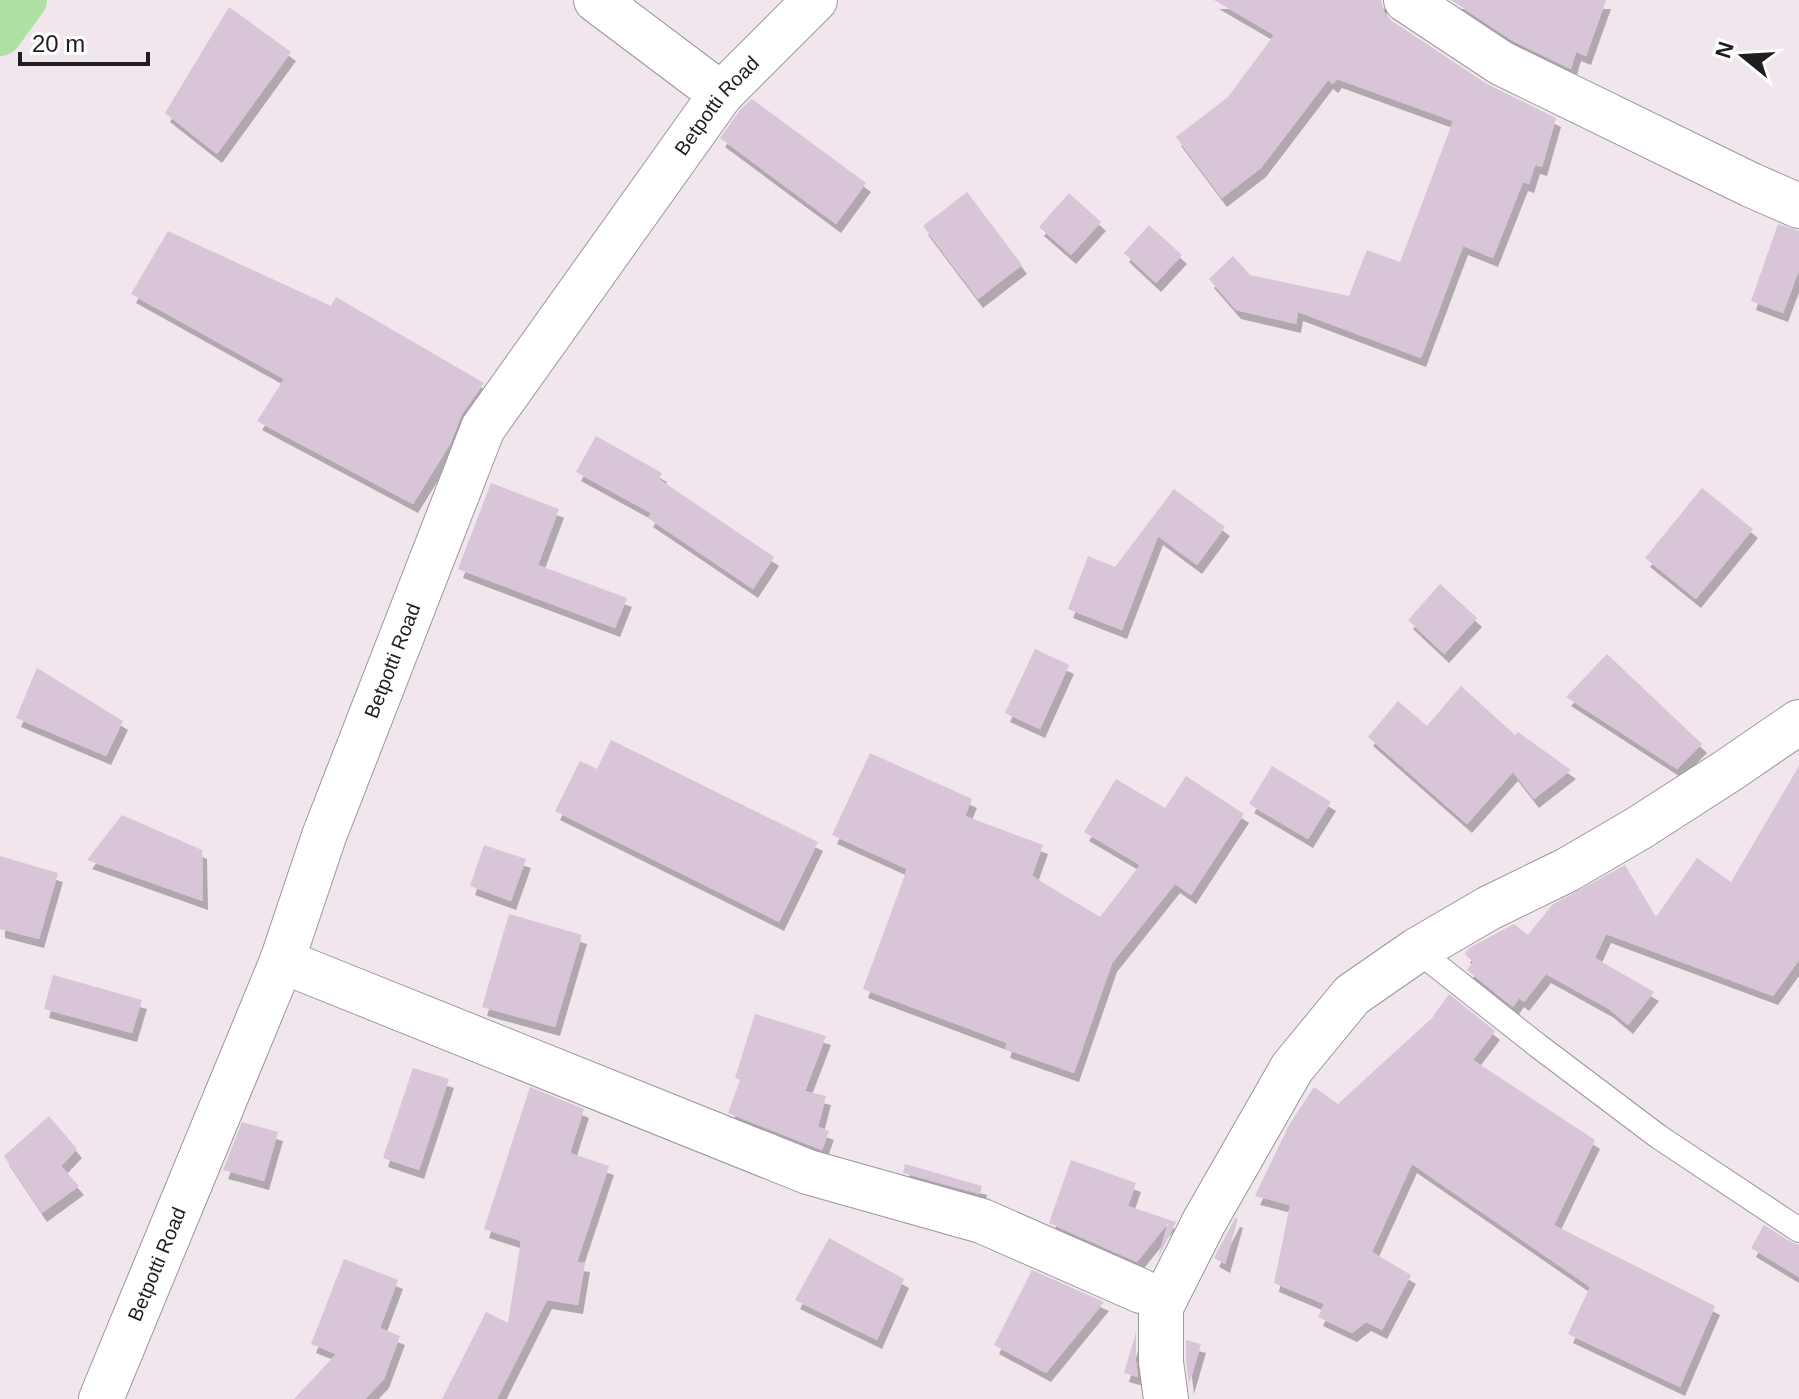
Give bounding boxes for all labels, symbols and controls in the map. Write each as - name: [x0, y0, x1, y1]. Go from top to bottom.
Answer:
- scale bar: [20, 16, 148, 66]
- north arrow: [1703, 16, 1783, 96]
- text: 20 m: [32, 30, 85, 57]
- text: N: [1710, 39, 1739, 61]
- street label: Betpotti Road: [670, 52, 763, 159]
- street label: Betpotti Road: [360, 600, 425, 721]
- street label: Betpotti Road: [123, 1204, 190, 1324]

